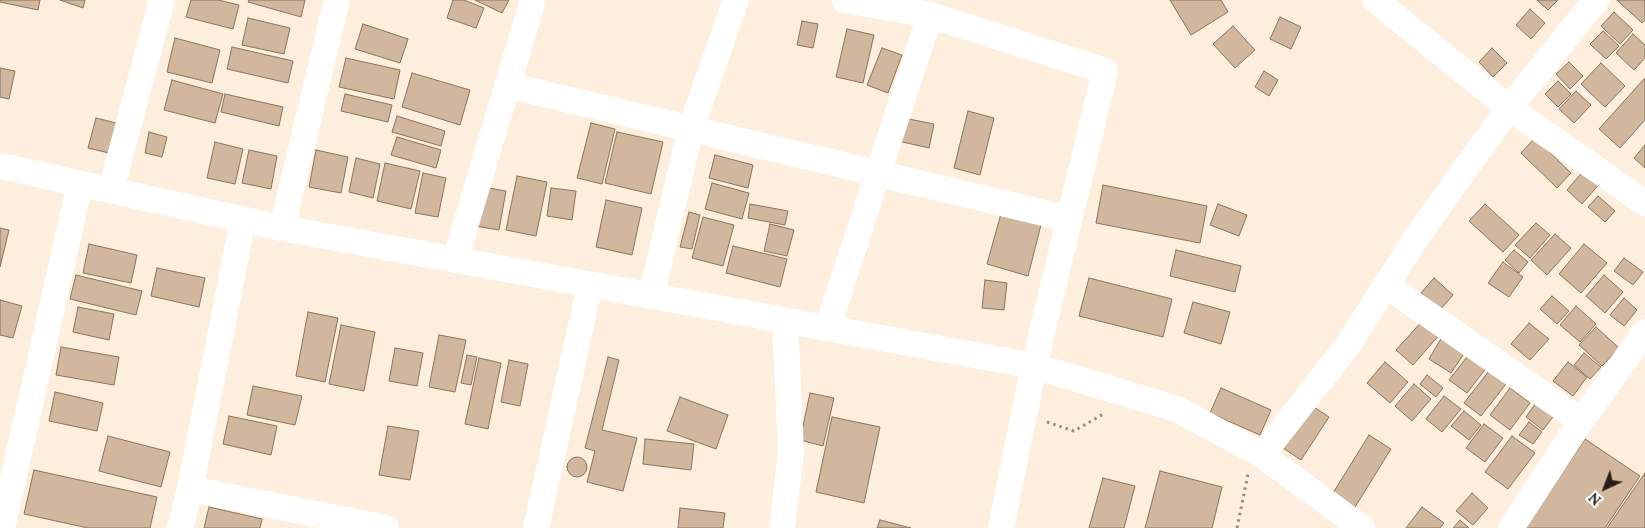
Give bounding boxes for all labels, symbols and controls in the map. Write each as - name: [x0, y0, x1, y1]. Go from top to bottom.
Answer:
- north arrow: [1580, 463, 1630, 513]
- text: N: [1585, 489, 1605, 509]

